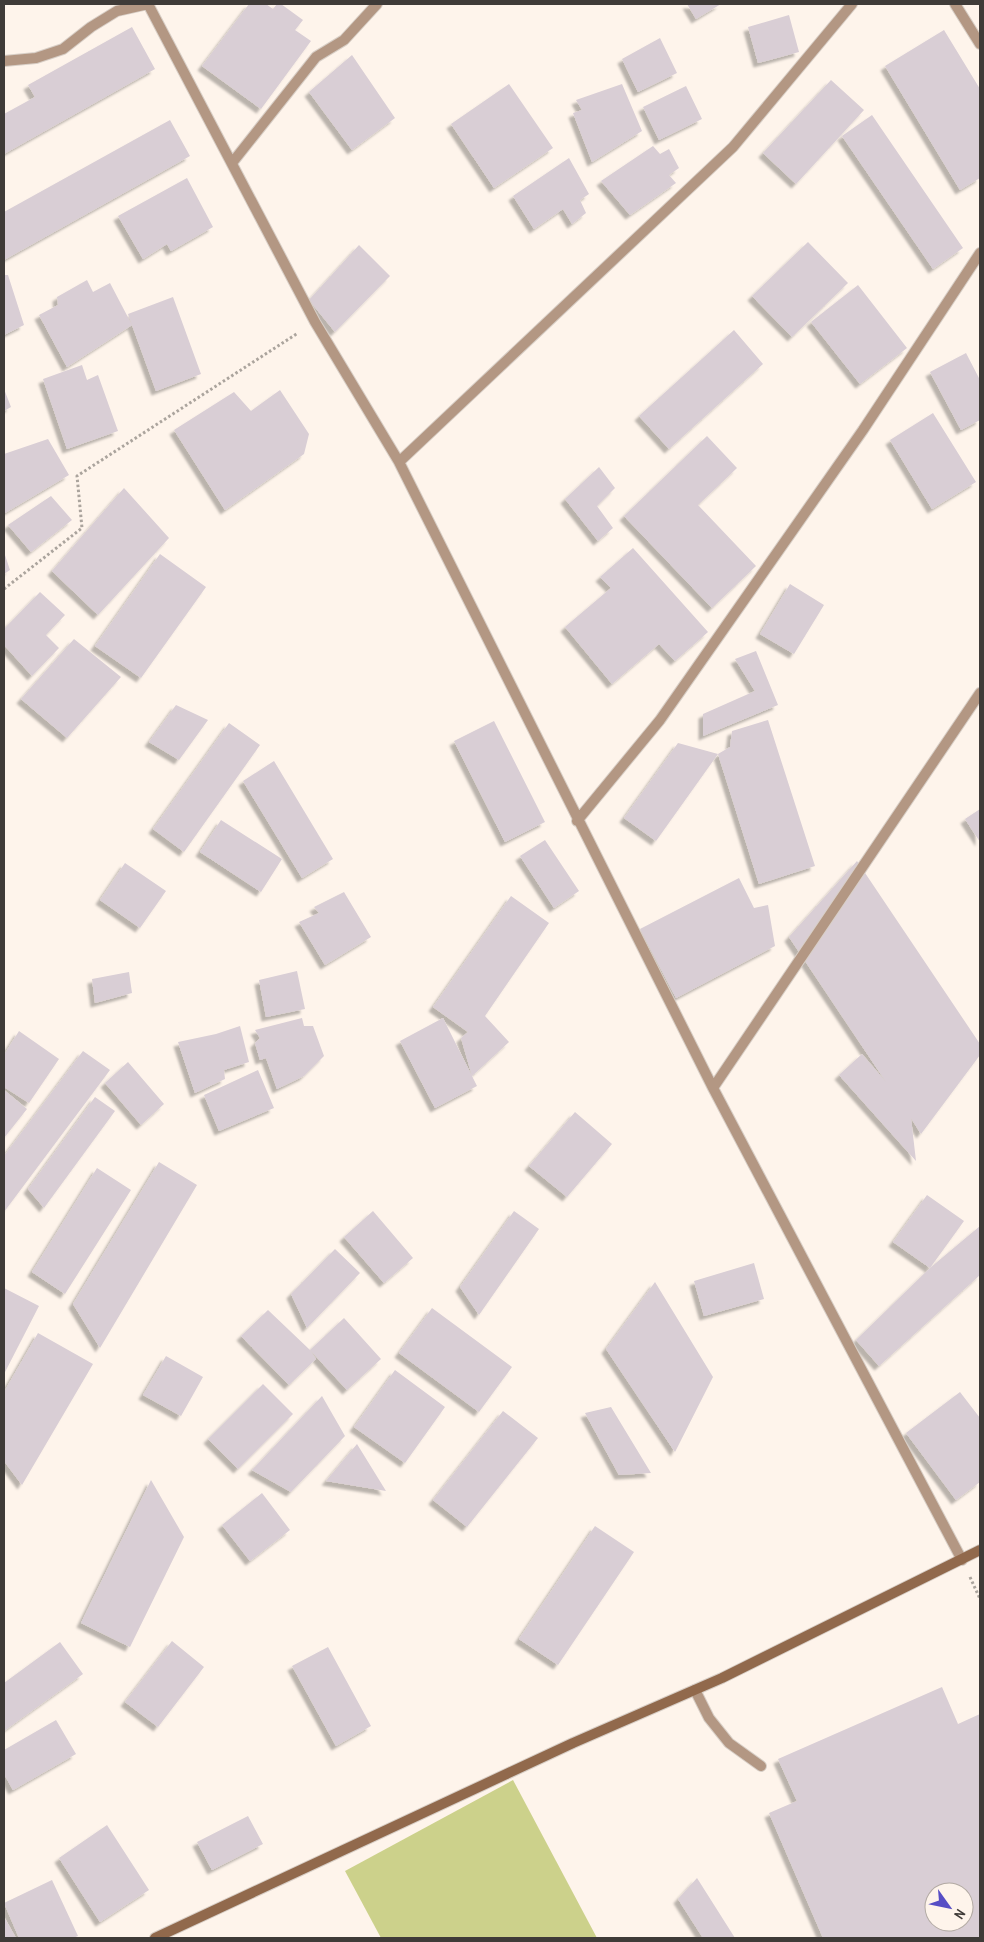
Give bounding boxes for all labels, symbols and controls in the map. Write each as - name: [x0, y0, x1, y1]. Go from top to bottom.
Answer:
- north arrow: [924, 1882, 974, 1932]
- text: N: [950, 1906, 970, 1922]

